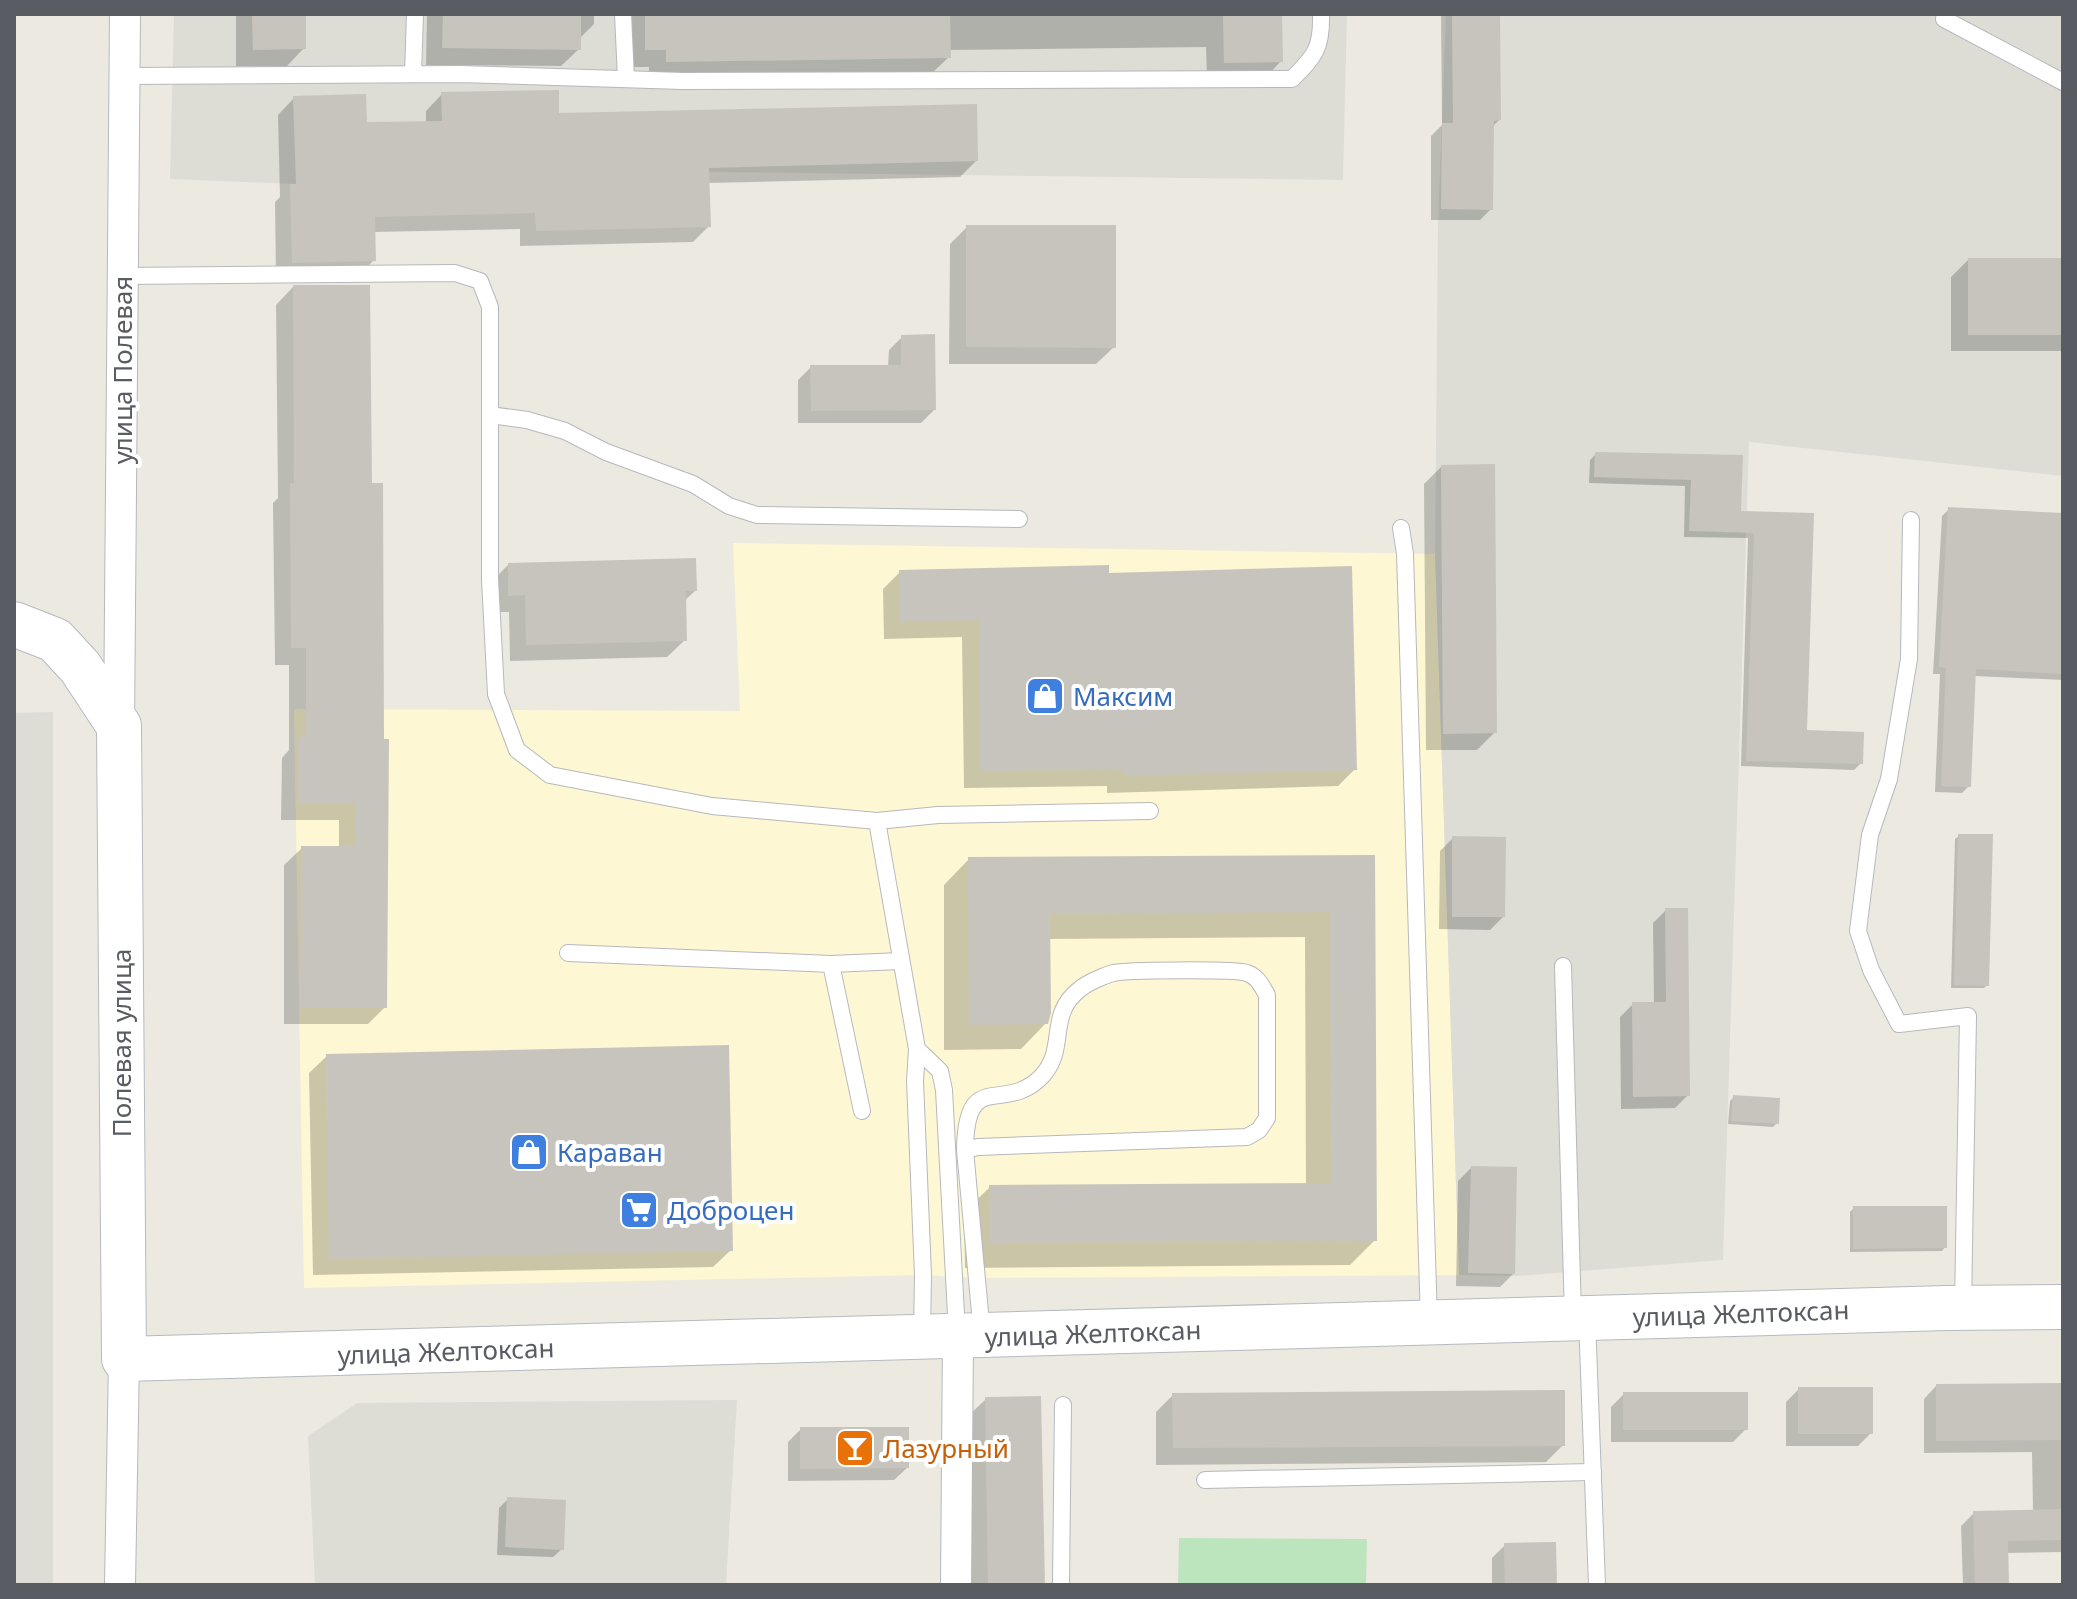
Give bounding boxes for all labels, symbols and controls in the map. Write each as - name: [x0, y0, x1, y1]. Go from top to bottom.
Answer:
- street label: улица Полевая: [104, 276, 140, 464]
- shop icon: Максим: [1024, 675, 1066, 717]
- place label: Максим: [1073, 678, 1173, 714]
- street label: Полевая улица: [103, 949, 139, 1137]
- shop icon: Караван: [508, 1131, 550, 1173]
- place label: Караван: [557, 1134, 663, 1170]
- supermarket icon: Доброцен: [618, 1189, 660, 1231]
- place label: Доброцен: [667, 1192, 794, 1228]
- street label: улица Желтоксан: [1632, 1291, 1850, 1335]
- street label: улица Желтоксан: [984, 1311, 1202, 1355]
- street label: улица Желтоксан: [337, 1329, 555, 1373]
- bar icon: Лазурный: [834, 1427, 876, 1469]
- place label: Лазурный: [883, 1430, 1009, 1466]

